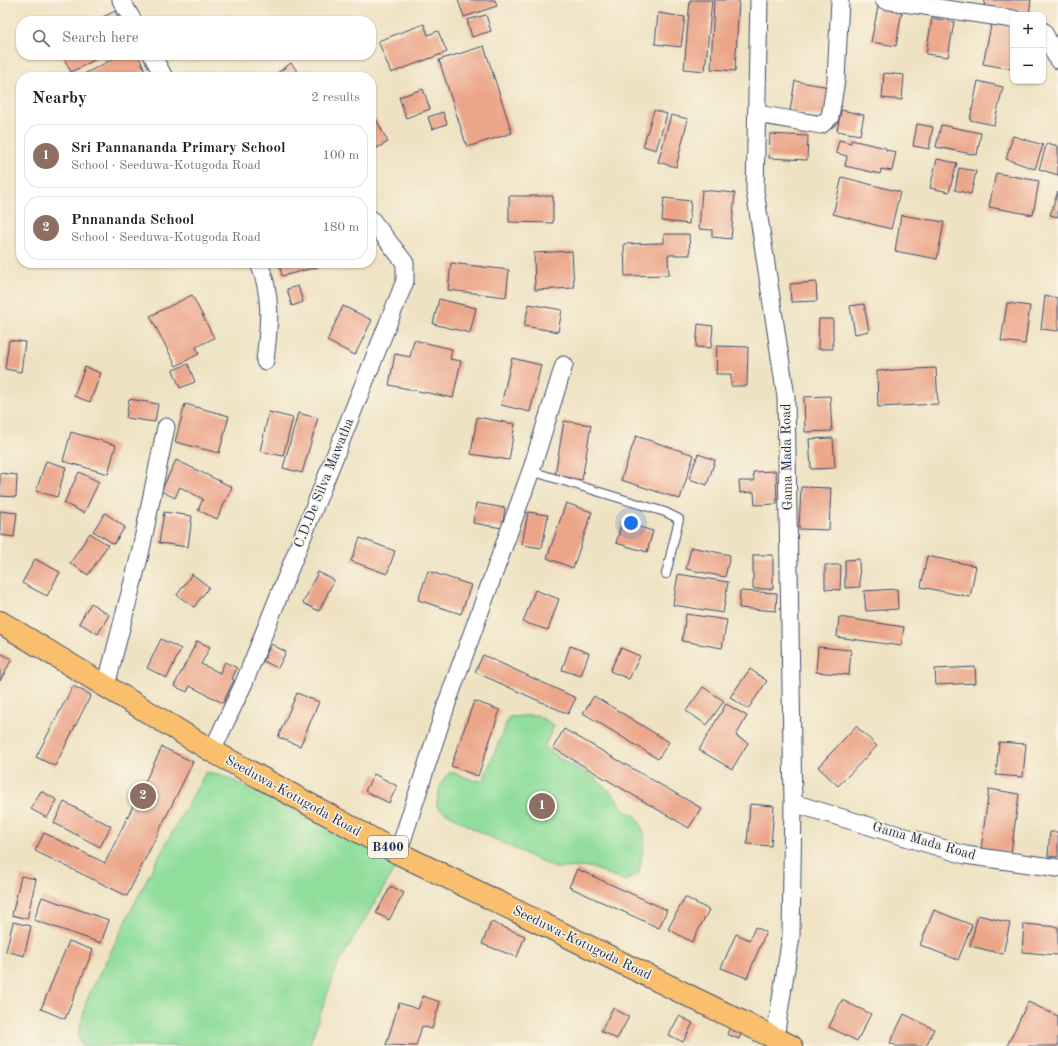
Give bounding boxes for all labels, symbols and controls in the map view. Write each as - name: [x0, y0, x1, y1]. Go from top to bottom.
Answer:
- map controls: [1010, 12, 1046, 84]
- button: +: [1010, 12, 1046, 48]
- search box: [16, 16, 376, 60]
- icon: search: [30, 27, 52, 49]
- text: Search here: [62, 31, 139, 46]
- button: −: [1010, 48, 1046, 84]
- text: Nearby: [32, 90, 87, 107]
- text: 2 results: [311, 91, 360, 104]
- text: Sri Pannananda Primary School: [71, 141, 286, 156]
- text: 1: [42, 149, 50, 162]
- text: 100 m: [322, 149, 359, 162]
- text: School · Seeduwa-Kotugoda Road: [71, 159, 261, 172]
- text: Pnnananda School: [71, 213, 194, 228]
- text: 2: [42, 221, 50, 234]
- text: 180 m: [322, 221, 359, 234]
- text: School · Seeduwa-Kotugoda Road: [71, 231, 261, 244]
- street label: Gama Mada Road: [779, 403, 795, 511]
- street label: C.D.De Silva Mawatha: [292, 416, 356, 550]
- your location: [621, 513, 641, 533]
- street label: Seeduwa-Kotugoda Road: [223, 753, 363, 839]
- pin: 2: [130, 781, 156, 811]
- pin: 1: [529, 791, 555, 821]
- street label: Gama Mada Road: [871, 820, 977, 862]
- road number: B400: [368, 836, 408, 858]
- street label: Seeduwa-Kotugoda Road: [510, 903, 654, 983]

